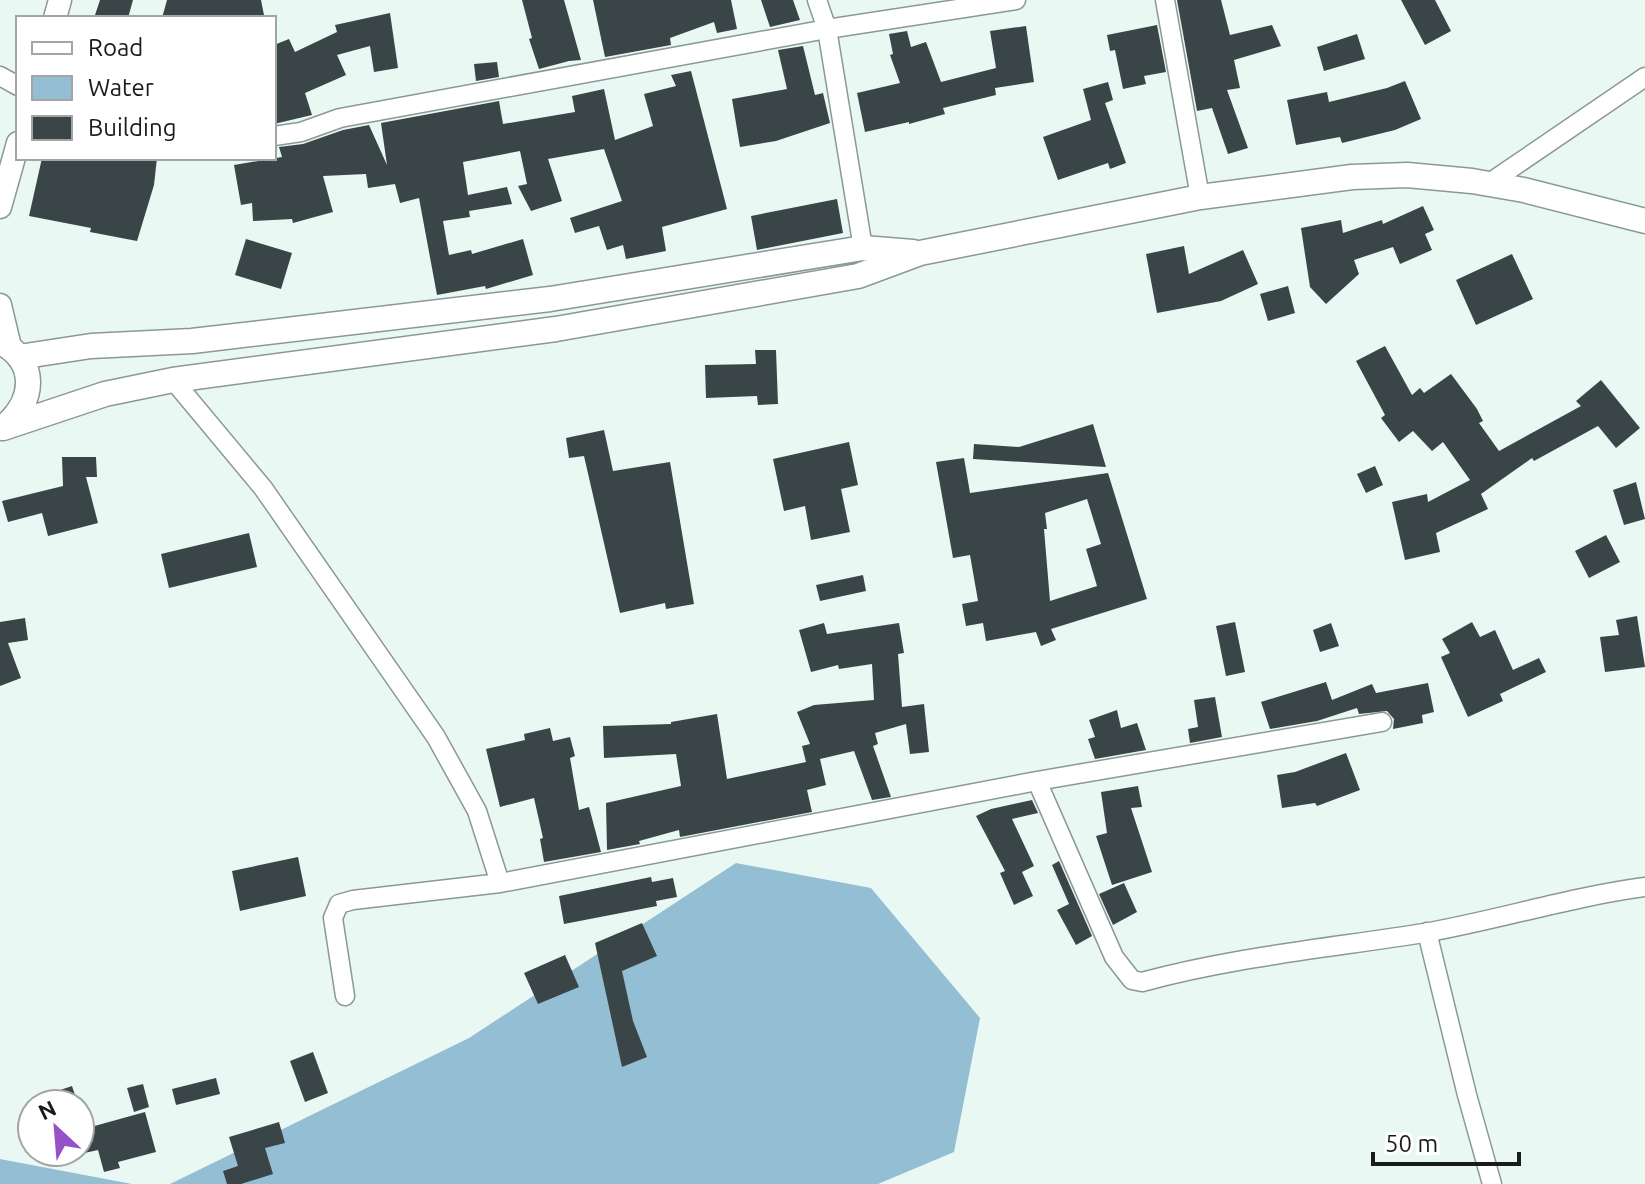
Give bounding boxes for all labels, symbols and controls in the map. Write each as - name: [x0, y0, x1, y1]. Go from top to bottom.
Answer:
- legend: [16, 16, 276, 160]
- text: Road: [88, 34, 143, 61]
- text: Water: [88, 74, 154, 101]
- text: Building: [88, 114, 176, 141]
- north arrow: [16, 1088, 96, 1168]
- text: N: [34, 1095, 60, 1124]
- scale bar: [1373, 1116, 1519, 1166]
- text: 50 m: [1385, 1130, 1438, 1157]

